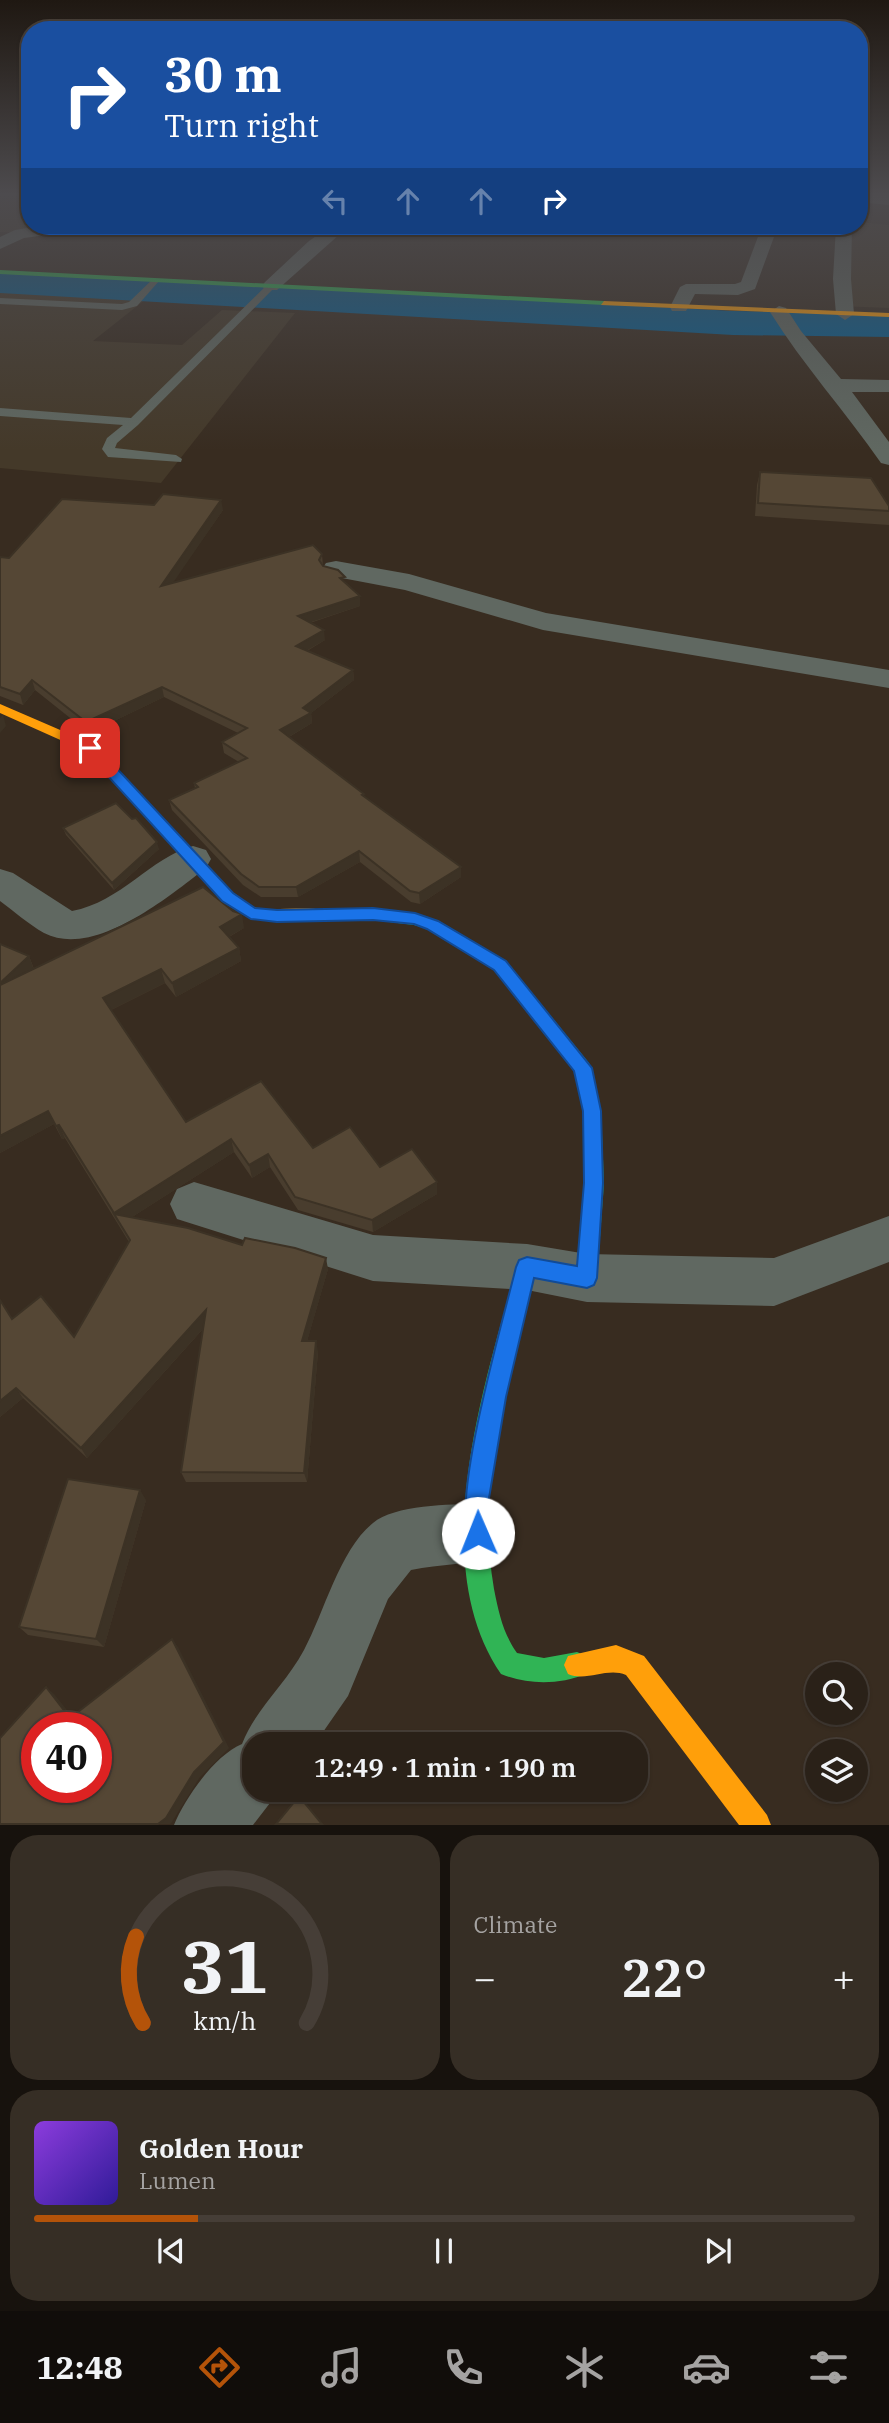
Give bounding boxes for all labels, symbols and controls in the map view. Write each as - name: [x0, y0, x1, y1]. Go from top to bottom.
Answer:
- text: 30 m: [164, 42, 282, 105]
- icon: right: [49, 49, 140, 140]
- text: Turn right: [164, 104, 319, 146]
- icon: left: [316, 182, 354, 220]
- icon: ahead: [389, 182, 427, 220]
- icon: ahead: [462, 182, 500, 220]
- icon: right: [535, 182, 573, 220]
- pin: [60, 718, 120, 778]
- icon: arrive: [71, 729, 109, 767]
- position arrow: [441, 1496, 515, 1570]
- map controls: [805, 1662, 868, 1802]
- button: search: [805, 1662, 868, 1725]
- speed limit sign: 40: [21, 1712, 112, 1803]
- button: layers: [805, 1739, 868, 1802]
- text: 12:49 · 1 min · 190 m: [314, 1750, 576, 1784]
- text: Climate: [474, 1909, 557, 1939]
- text: 31: [181, 1919, 268, 2014]
- text: 22°: [621, 1944, 708, 2011]
- text: −: [474, 1953, 496, 2002]
- text: +: [832, 1953, 855, 2002]
- text: km/h: [193, 2004, 256, 2037]
- text: Golden Hour: [139, 2131, 303, 2165]
- text: Lumen: [139, 2165, 216, 2195]
- icon: previous: [152, 2232, 190, 2270]
- icon: pause: [425, 2232, 463, 2270]
- icon: next: [699, 2232, 737, 2270]
- icon: directions: [195, 2343, 244, 2392]
- icon: music: [317, 2343, 366, 2392]
- icon: phone: [439, 2343, 488, 2392]
- icon: climate: [560, 2343, 609, 2392]
- icon: car: [682, 2343, 731, 2392]
- icon: filters: [804, 2343, 853, 2392]
- text: 12:48: [36, 2346, 123, 2388]

